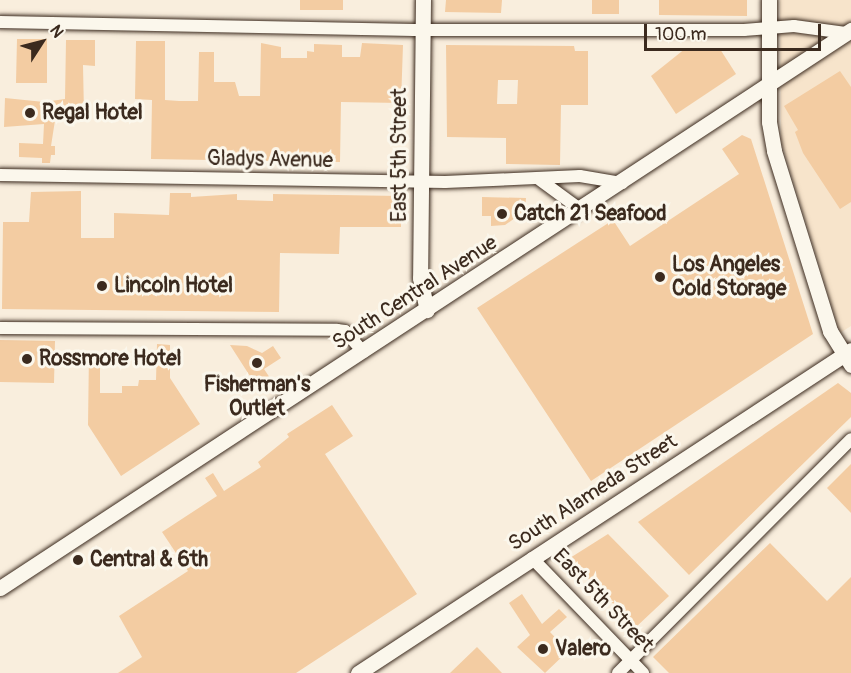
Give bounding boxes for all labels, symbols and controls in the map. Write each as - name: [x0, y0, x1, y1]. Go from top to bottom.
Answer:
- north arrow: [12, 12, 72, 72]
- scale bar: [647, 12, 824, 50]
- text: N: [45, 21, 68, 42]
- text: 100 m: [655, 23, 707, 46]
- street label: East 5th Street: [387, 88, 413, 222]
- place label: Regal Hotel: [42, 100, 143, 126]
- marker: Regal Hotel: [23, 106, 37, 120]
- street label: Gladys Avenue: [207, 146, 333, 174]
- place label: Catch 21 Seafood: [514, 201, 667, 227]
- marker: Catch 21 Seafood: [495, 207, 509, 221]
- street label: South Central Avenue: [328, 230, 502, 356]
- place label: Los Angeles Cold Storage: [672, 252, 786, 302]
- marker: Los Angeles Cold Storage: [653, 270, 667, 284]
- place label: Lincoln Hotel: [114, 273, 233, 299]
- marker: Lincoln Hotel: [95, 279, 109, 293]
- place label: Rossmore Hotel: [39, 346, 182, 372]
- marker: Rossmore Hotel: [20, 352, 34, 366]
- marker: Fisherman's Outlet: [250, 356, 264, 370]
- place label: Fisherman's Outlet: [204, 372, 310, 422]
- street label: South Alameda Street: [504, 429, 682, 557]
- street label: East 5th Street: [547, 544, 659, 658]
- place label: Central & 6th: [90, 547, 208, 573]
- marker: Central & 6th: [71, 553, 85, 567]
- place label: Valero: [555, 636, 611, 662]
- marker: Valero: [536, 642, 550, 656]

